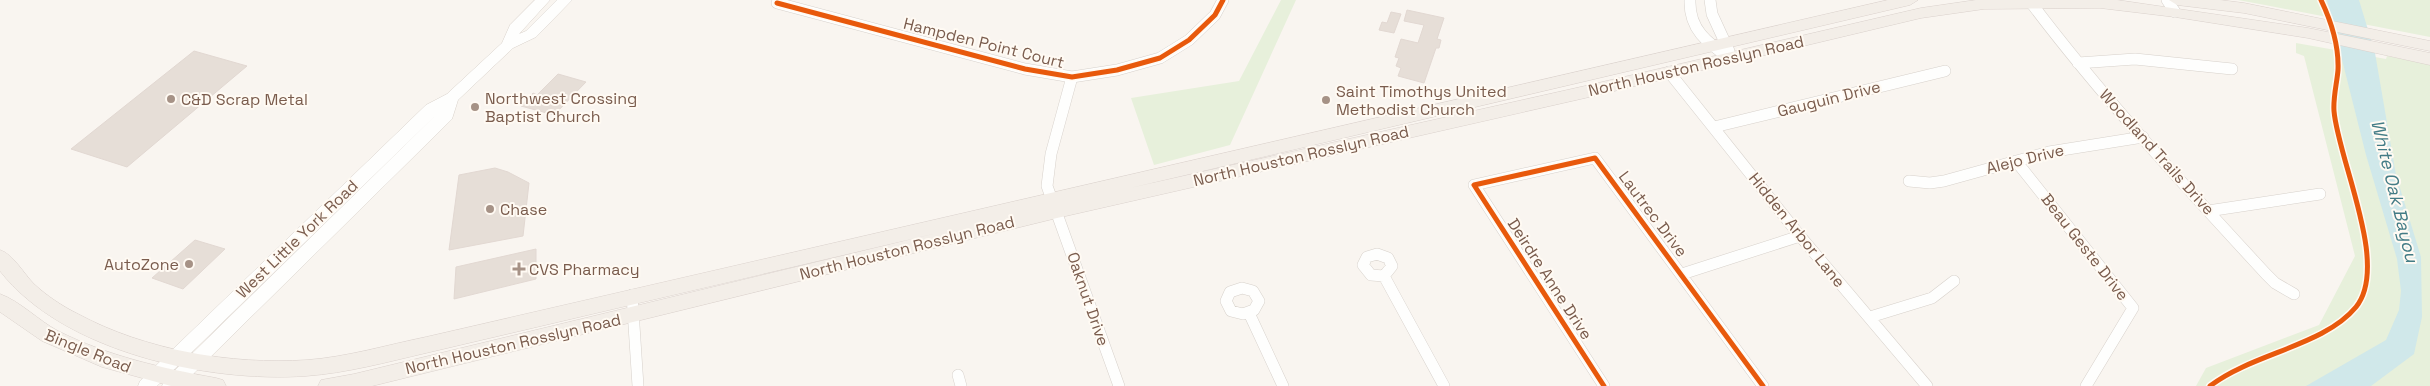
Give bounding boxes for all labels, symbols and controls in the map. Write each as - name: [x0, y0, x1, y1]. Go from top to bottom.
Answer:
- street label: Hampden Point Court: [901, 13, 1067, 73]
- street label: North Houston Rosslyn Road: [1586, 31, 1806, 101]
- street label: Gauguin Drive: [1775, 76, 1883, 122]
- place label: Saint Timothys United Methodist Church: [1336, 81, 1507, 120]
- street label: Woodland Trails Drive: [2095, 85, 2219, 219]
- place label: Northwest Crossing Baptist Church: [485, 88, 637, 127]
- place label: C&D Scrap Metal: [181, 89, 308, 110]
- marker: C&D Scrap Metal: [165, 93, 177, 105]
- marker: Saint Timothys United Methodist Church: [1320, 94, 1332, 106]
- marker: Northwest Crossing Baptist Church: [469, 101, 481, 113]
- water label: White Oak Bayou: [2366, 117, 2424, 266]
- street label: North Houston Rosslyn Road: [1191, 121, 1411, 191]
- street label: Alejo Drive: [1984, 139, 2066, 179]
- street label: Lautrec Drive: [1614, 167, 1692, 261]
- street label: Hidden Arbor Lane: [1744, 168, 1850, 292]
- street label: West Little York Road: [232, 175, 362, 303]
- street label: Beau Geste Drive: [2037, 189, 2133, 305]
- place label: Chase: [500, 199, 547, 220]
- marker: Chase: [484, 203, 496, 215]
- street label: North Houston Rosslyn Road: [797, 211, 1017, 285]
- street label: Deirdre Anne Drive: [1503, 214, 1597, 344]
- street label: Oaknut Drive: [1062, 249, 1114, 349]
- place label: AutoZone: [104, 254, 179, 275]
- marker: AutoZone: [183, 258, 195, 270]
- place label: CVS Pharmacy: [529, 259, 640, 280]
- marker: CVS Pharmacy: [513, 263, 525, 275]
- street label: North Houston Rosslyn Road: [403, 309, 623, 379]
- street label: Bingle Road: [42, 324, 134, 378]

